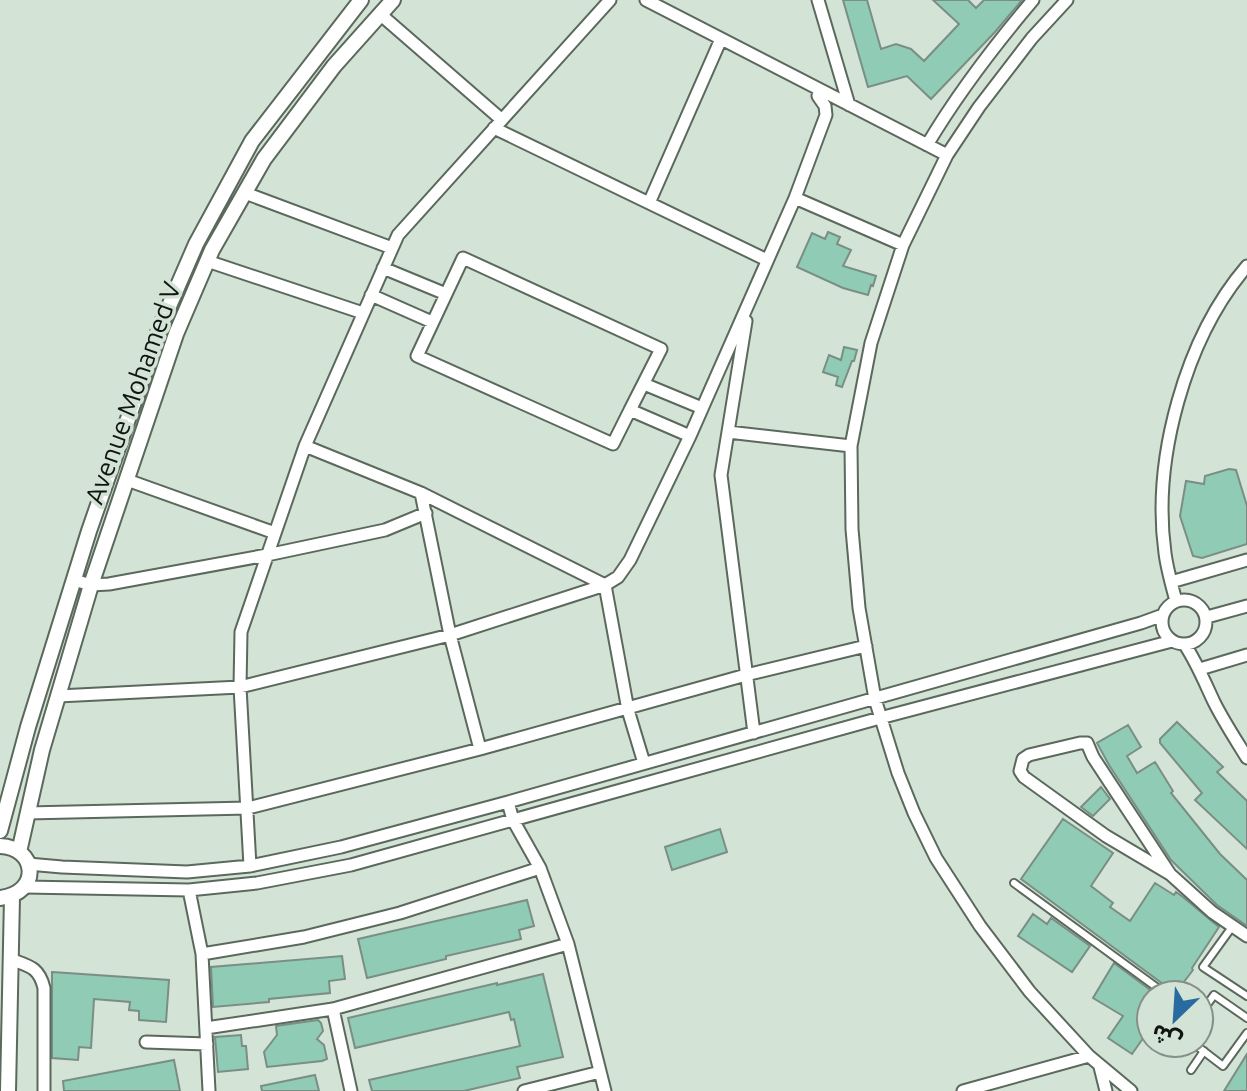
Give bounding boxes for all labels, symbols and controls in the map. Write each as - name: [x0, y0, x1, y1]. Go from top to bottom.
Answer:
- street label: Avenue Mohamed V: [79, 277, 186, 508]
- north arrow: [1135, 979, 1215, 1059]
- text: ش: [1147, 1019, 1186, 1055]

